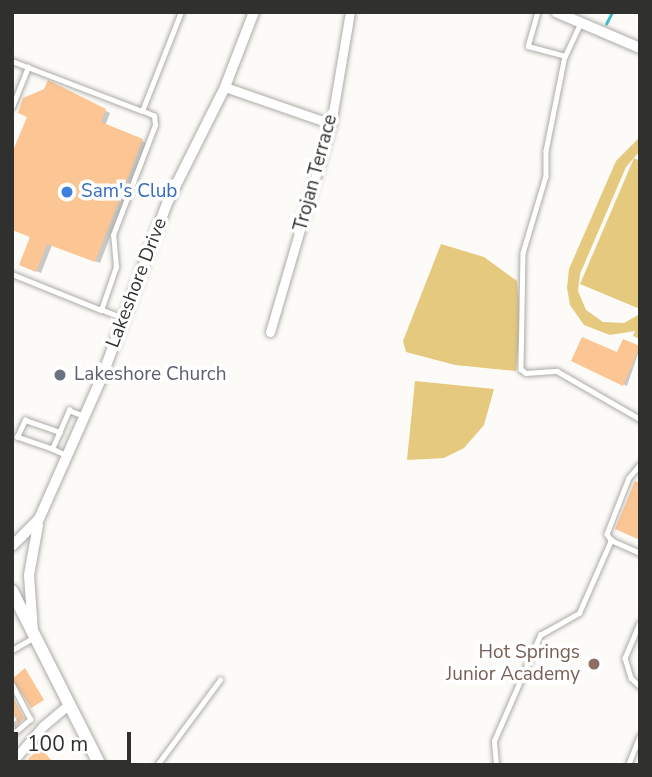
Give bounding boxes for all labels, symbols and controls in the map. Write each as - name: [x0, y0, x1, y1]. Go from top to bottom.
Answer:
- street label: Trojan Terrace: [289, 112, 343, 234]
- place label: Sam's Club: [81, 181, 177, 203]
- marker: Sam's Club: [59, 184, 75, 200]
- street label: Lakeshore Drive: [102, 215, 172, 351]
- place label: Lakeshore Church: [74, 364, 226, 386]
- marker: Lakeshore Church: [52, 367, 68, 383]
- place label: Hot Springs Junior Academy: [446, 642, 580, 686]
- marker: Hot Springs Junior Academy: [586, 656, 602, 672]
- scale bar: [18, 718, 135, 762]
- text: 100 m: [27, 730, 88, 758]

